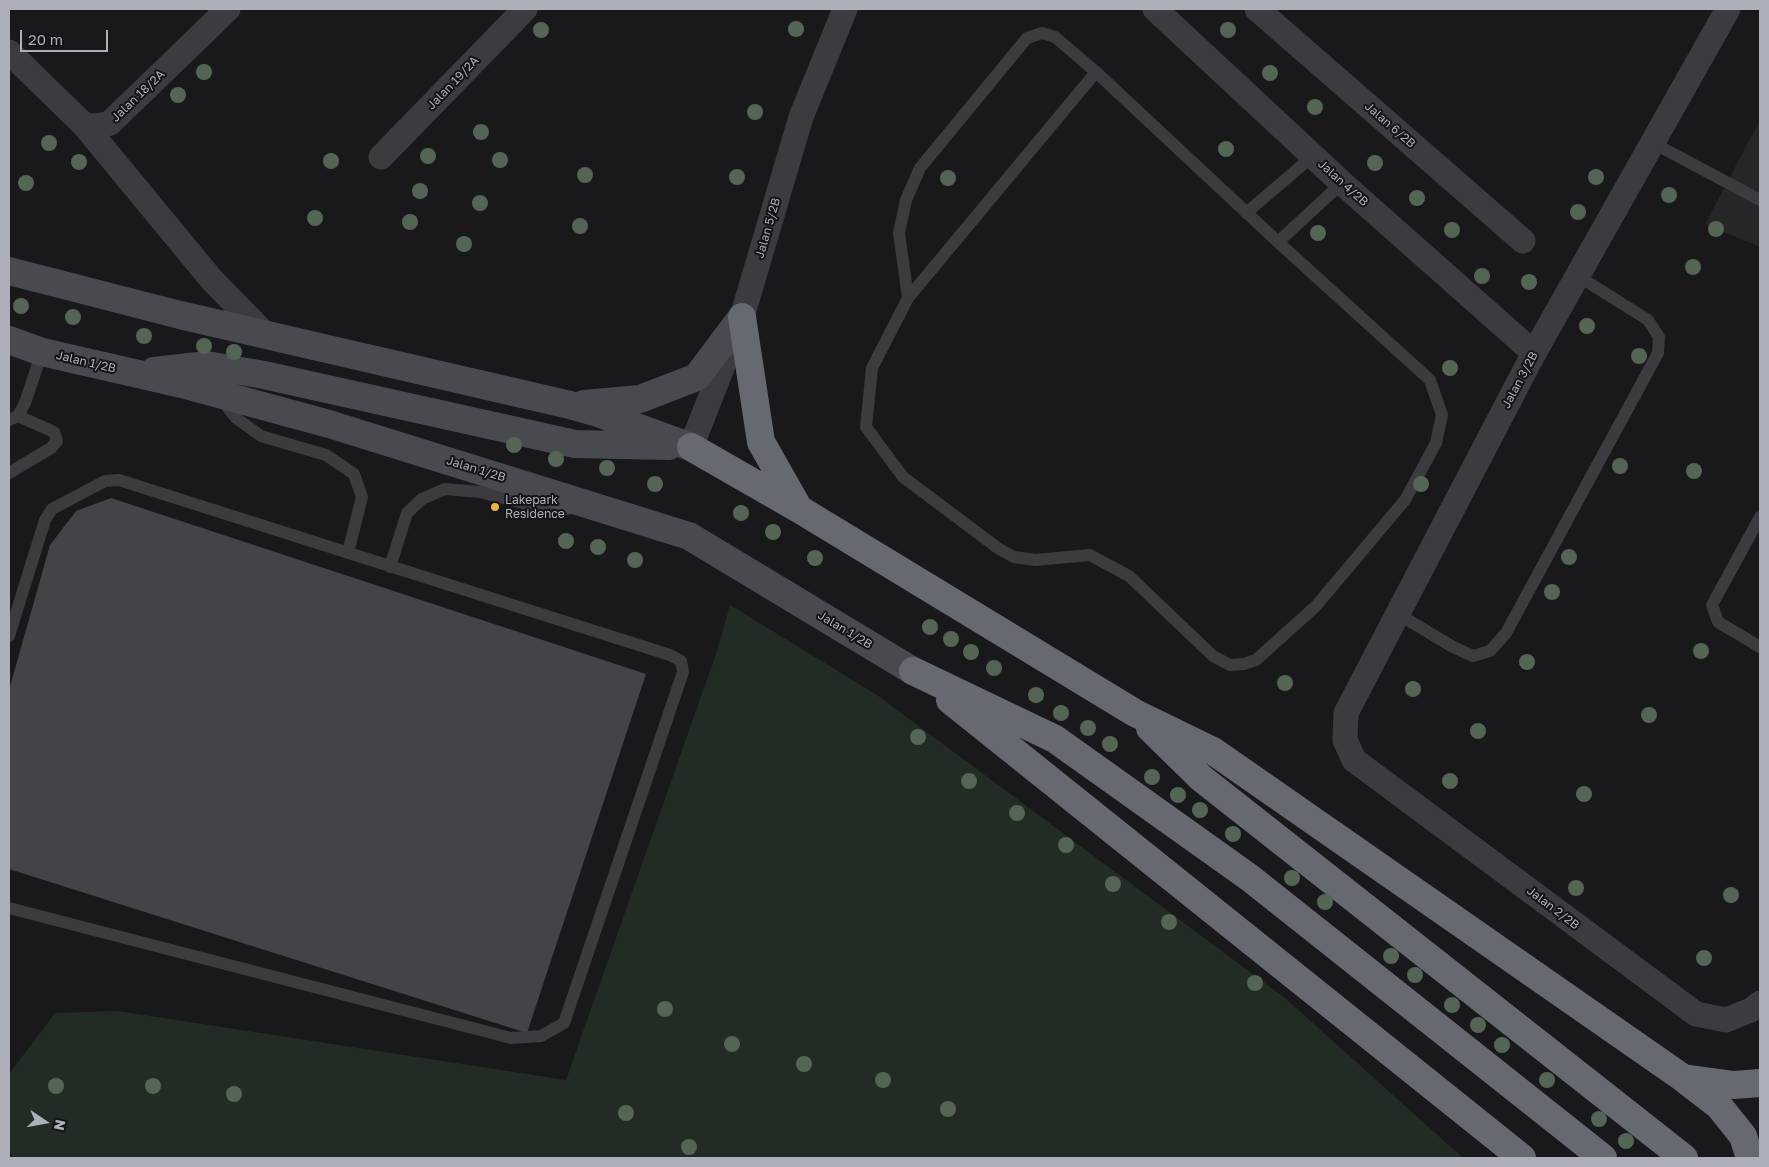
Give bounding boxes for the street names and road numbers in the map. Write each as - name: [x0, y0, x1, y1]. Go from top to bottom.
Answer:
- street label: Jalan 19/2A: [424, 53, 482, 113]
- street label: Jalan 18/2A: [108, 67, 168, 125]
- street label: Jalan 6/2B: [1362, 99, 1418, 151]
- street label: Jalan 4/2B: [1315, 157, 1371, 209]
- street label: Jalan 5/2B: [753, 196, 783, 260]
- street label: Jalan 1/2B: [55, 348, 117, 376]
- street label: Jalan 3/2B: [1499, 349, 1541, 411]
- street label: Jalan 1/2B: [445, 453, 507, 485]
- street label: Jalan 1/2B: [815, 608, 875, 652]
- street label: Jalan 2/2B: [1524, 884, 1582, 932]

